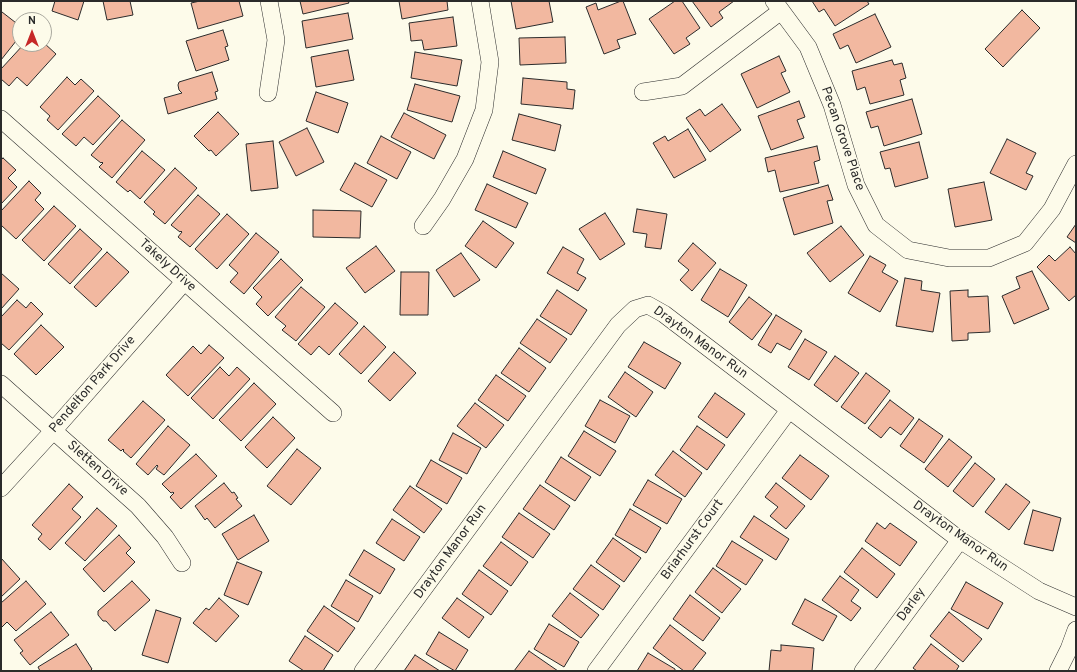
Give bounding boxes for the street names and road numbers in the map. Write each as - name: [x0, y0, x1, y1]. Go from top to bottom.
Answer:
- street label: Pecan Grove Place: [817, 85, 867, 193]
- street label: Takely Drive: [135, 236, 199, 296]
- street label: Drayton Manor Run: [650, 303, 750, 383]
- street label: Pendelton Park Drive: [47, 333, 139, 437]
- street label: Sletten Drive: [63, 438, 131, 500]
- street label: Briarhurst Court: [659, 497, 727, 583]
- street label: Drayton Manor Run: [909, 498, 1011, 576]
- street label: Drayton Manor Run: [411, 502, 491, 602]
- street label: Darley: [895, 585, 929, 625]

